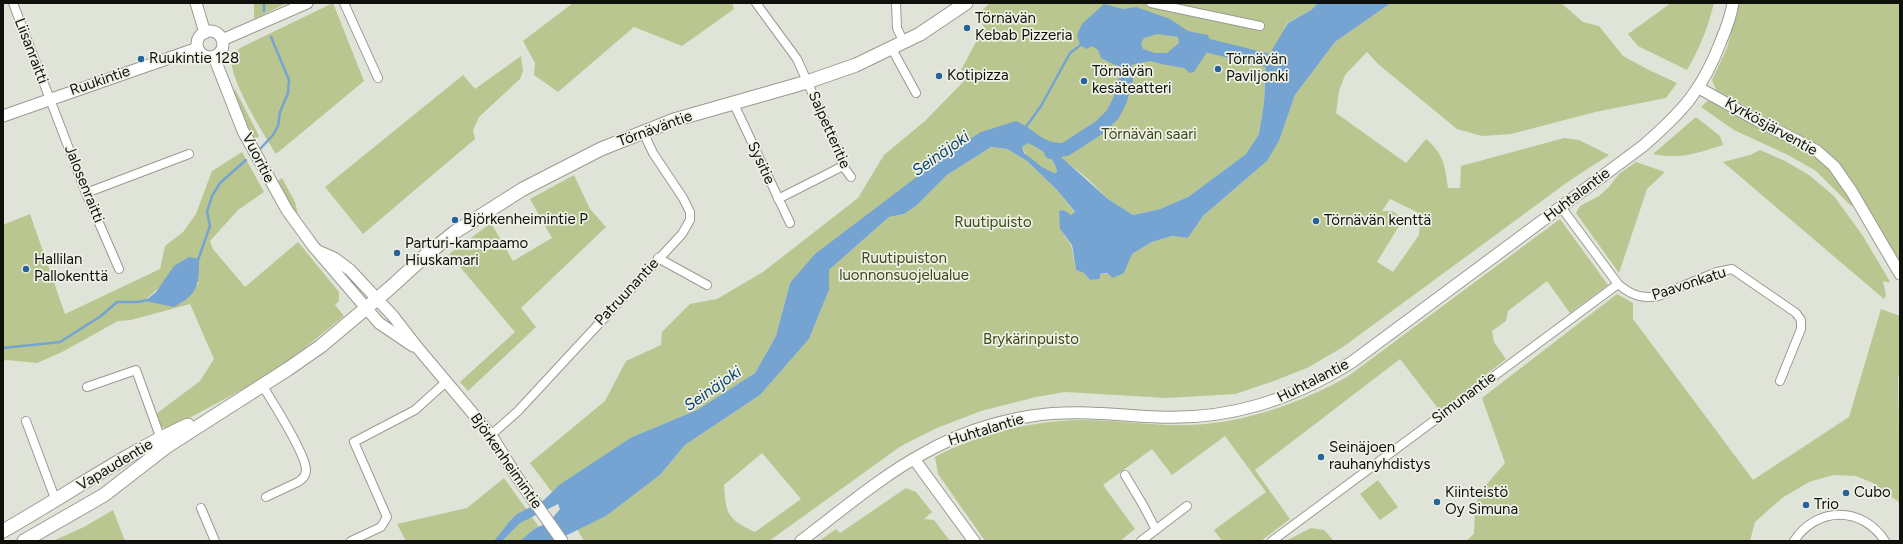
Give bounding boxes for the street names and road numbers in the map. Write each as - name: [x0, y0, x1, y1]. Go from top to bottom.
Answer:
- street label: Liisanraitti: [10, 16, 52, 86]
- street label: Ruukintie: [67, 62, 133, 100]
- street label: Salpetteritie: [804, 89, 854, 171]
- street label: Kyrkösjärventie: [1722, 94, 1820, 160]
- street label: Törnäväntie: [615, 107, 695, 151]
- street label: Vuoritie: [238, 130, 278, 186]
- street label: Sysitie: [743, 139, 779, 187]
- street label: Jalosenraitti: [60, 143, 108, 225]
- street label: Huhtalantie: [1540, 164, 1614, 226]
- street label: Patruunantie: [591, 255, 663, 329]
- street label: Paavonkatu: [1649, 264, 1729, 304]
- street label: Huhtalantie: [1274, 355, 1352, 407]
- street label: Simunantie: [1428, 368, 1500, 428]
- street label: Björkenheimintie: [466, 410, 546, 512]
- street label: Huhtalantie: [946, 410, 1026, 450]
- street label: Vapaudentie: [74, 435, 156, 495]

